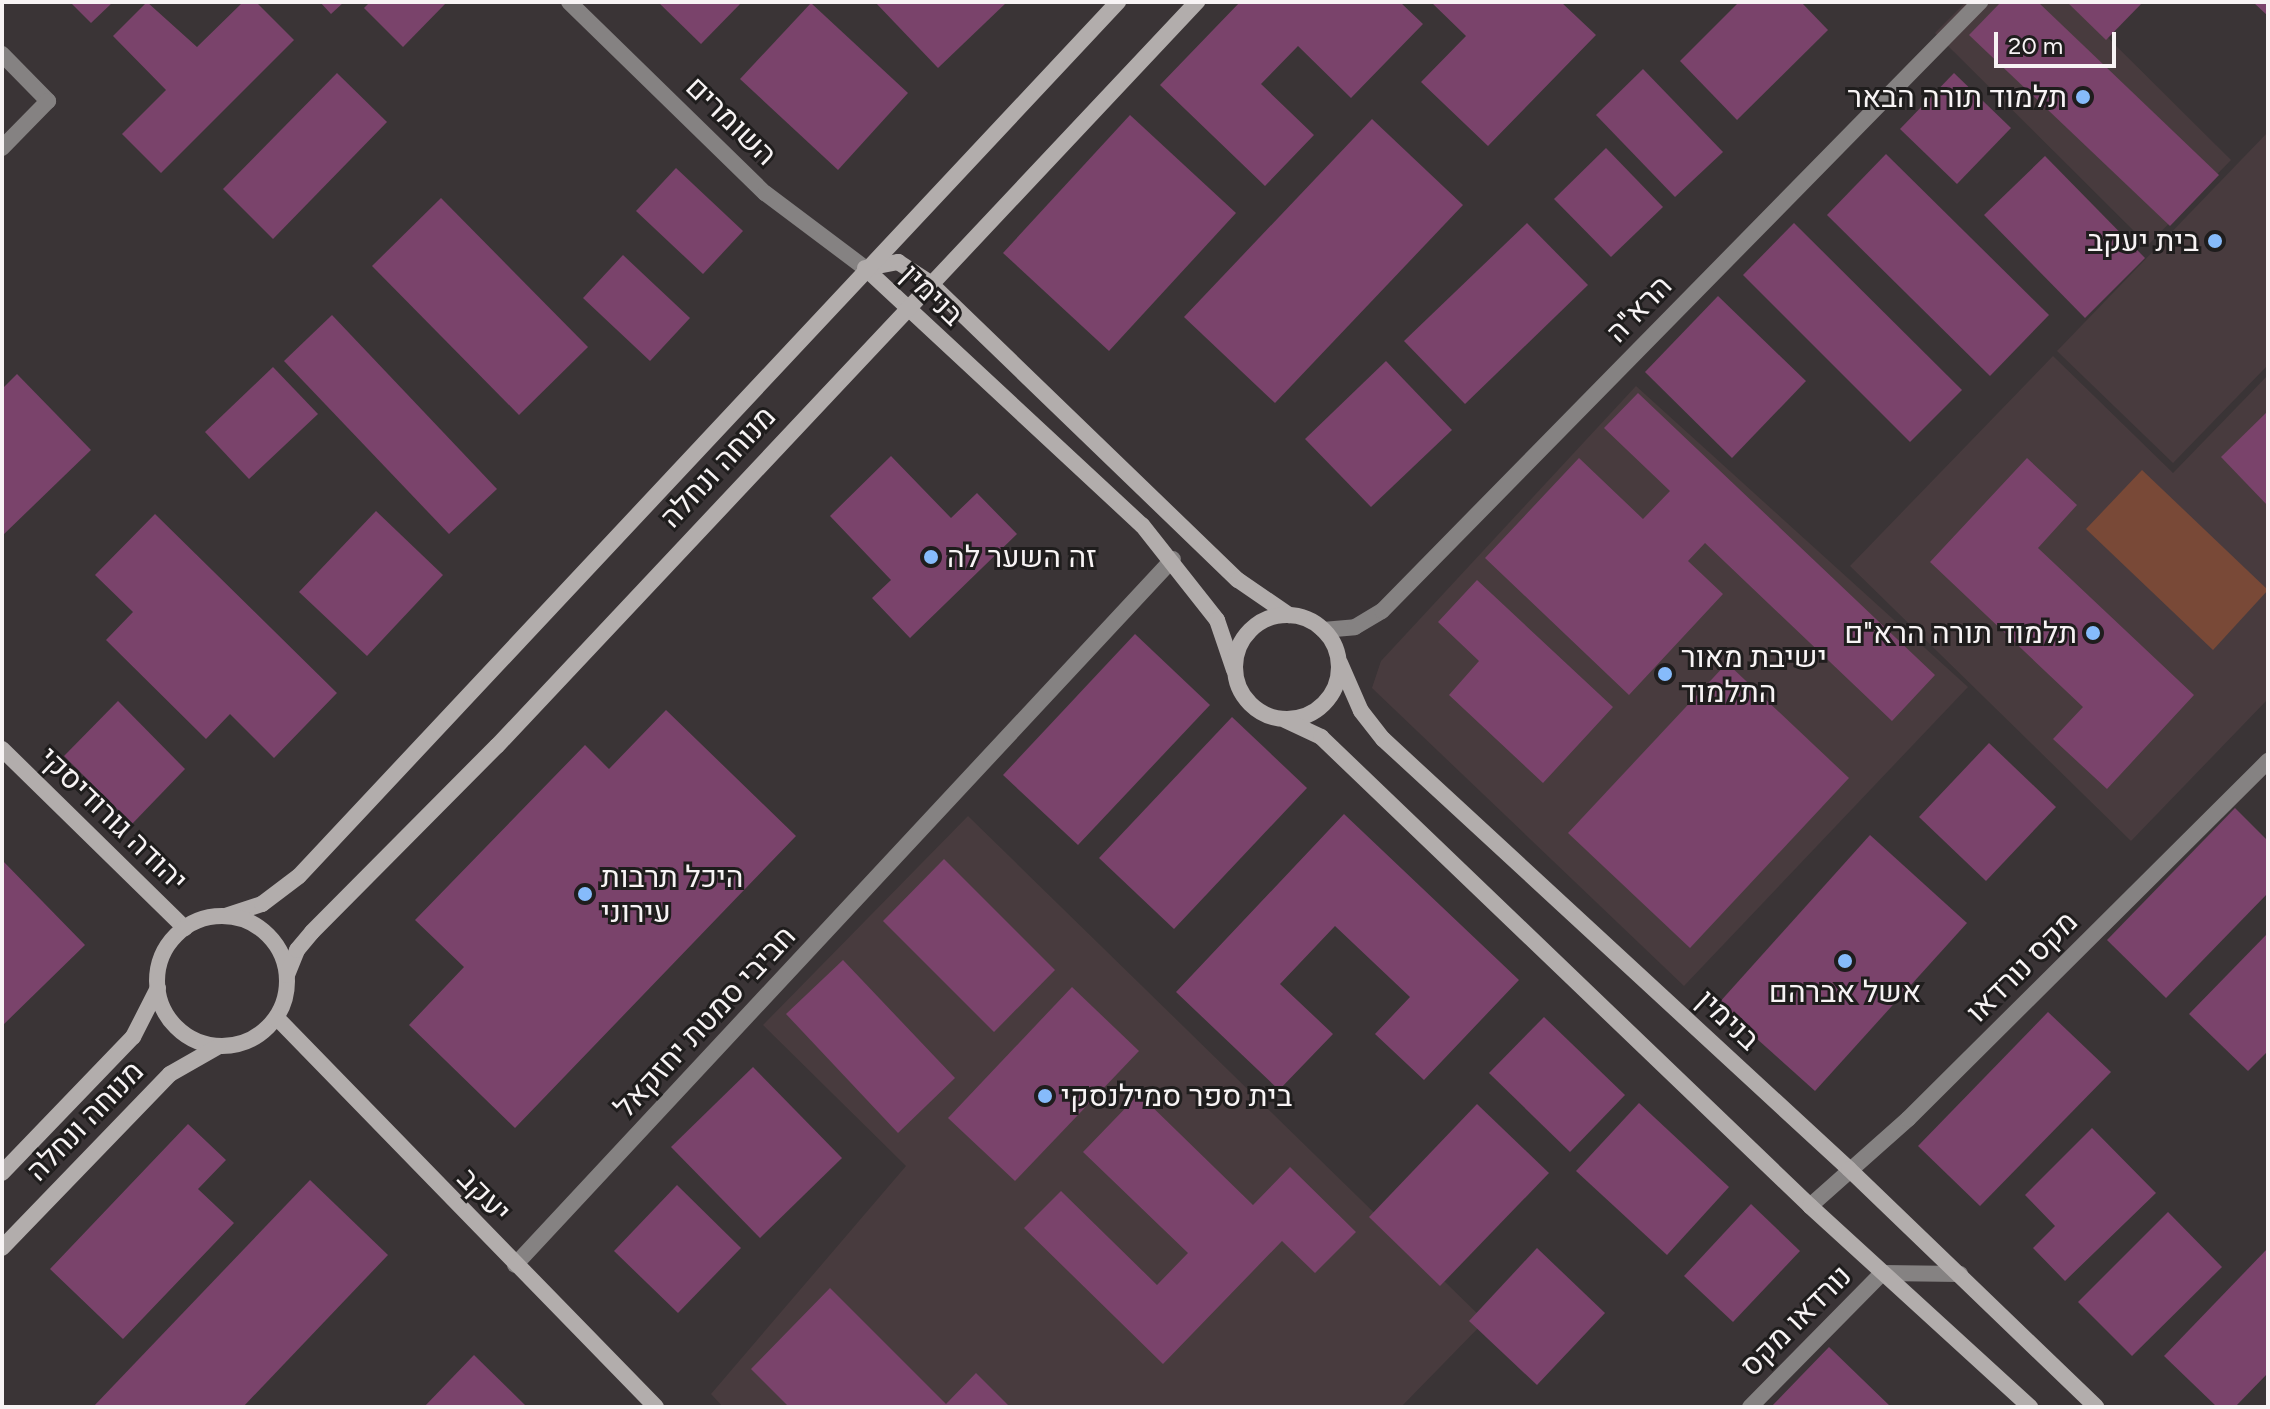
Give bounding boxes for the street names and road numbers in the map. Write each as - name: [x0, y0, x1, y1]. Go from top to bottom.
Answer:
- street label: השומרים: [678, 69, 784, 173]
- street label: בנימין: [893, 257, 971, 333]
- street label: הרא"ה: [1599, 268, 1679, 350]
- street label: מנוחה ונחלה: [653, 399, 783, 535]
- street label: יהודה גורודיסקי: [32, 739, 194, 899]
- street label: מקס נורדאו: [1959, 904, 2085, 1030]
- street label: חביבי סמטת יחזקאל: [607, 919, 803, 1125]
- street label: בנימין: [1689, 982, 1767, 1058]
- street label: מנוחה ונחלה: [19, 1053, 151, 1189]
- street label: יעקב: [450, 1161, 518, 1229]
- street label: נורדאו מקס: [1733, 1258, 1859, 1384]

